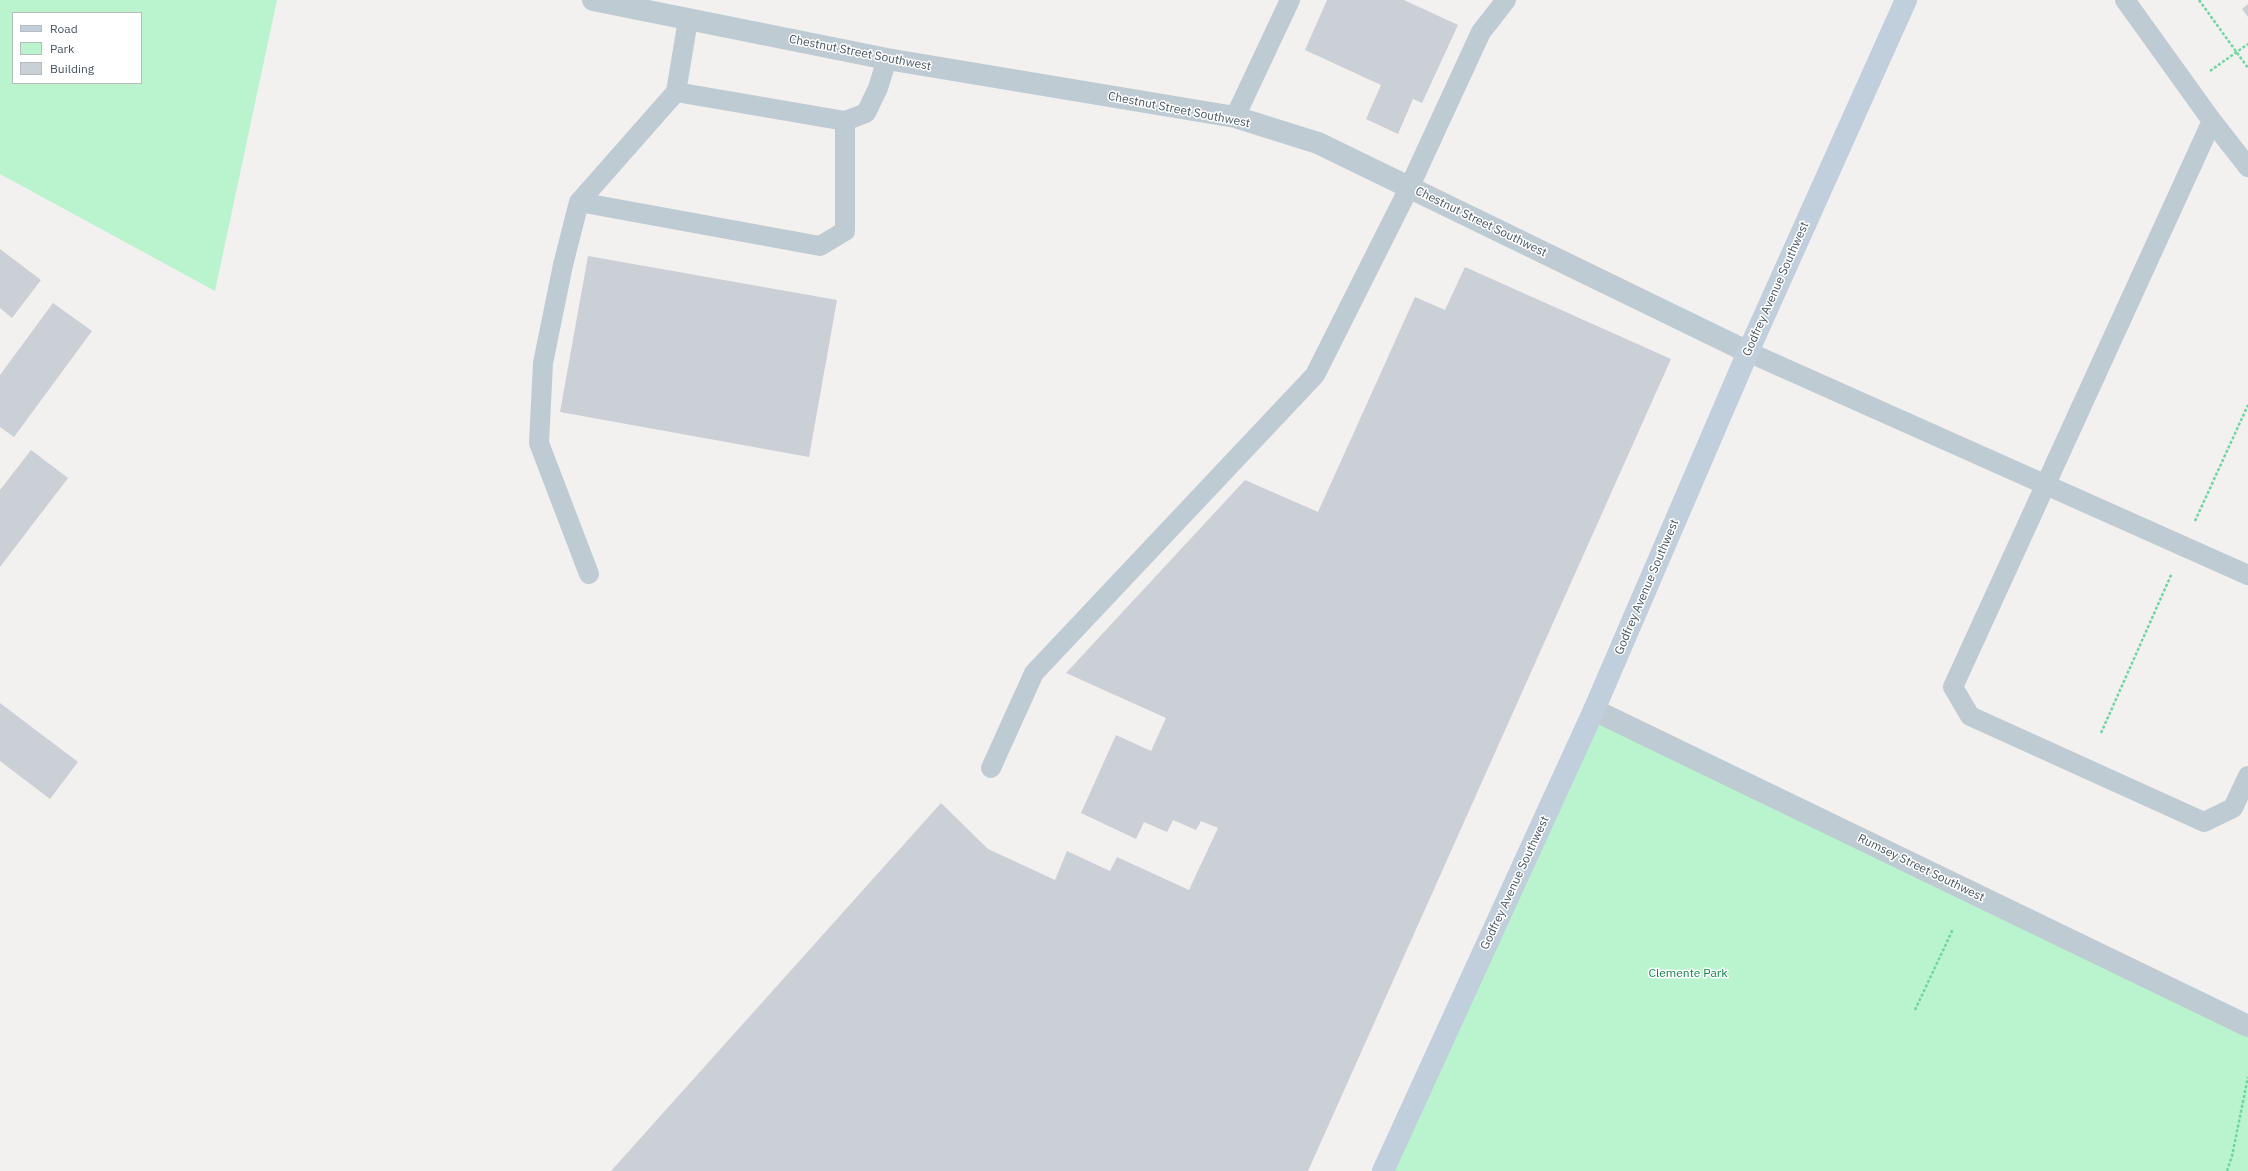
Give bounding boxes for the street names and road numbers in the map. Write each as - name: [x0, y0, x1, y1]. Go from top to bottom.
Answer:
- street label: Chestnut Street Southwest: [788, 32, 932, 74]
- street label: Chestnut Street Southwest: [1107, 89, 1251, 131]
- street label: Chestnut Street Southwest: [1413, 184, 1549, 260]
- street label: Godfrey Avenue Southwest: [1740, 220, 1812, 358]
- street label: Godfrey Avenue Southwest: [1612, 517, 1682, 657]
- street label: Godfrey Avenue Southwest: [1478, 814, 1552, 952]
- street label: Rumsey Street Southwest: [1855, 831, 1987, 905]

